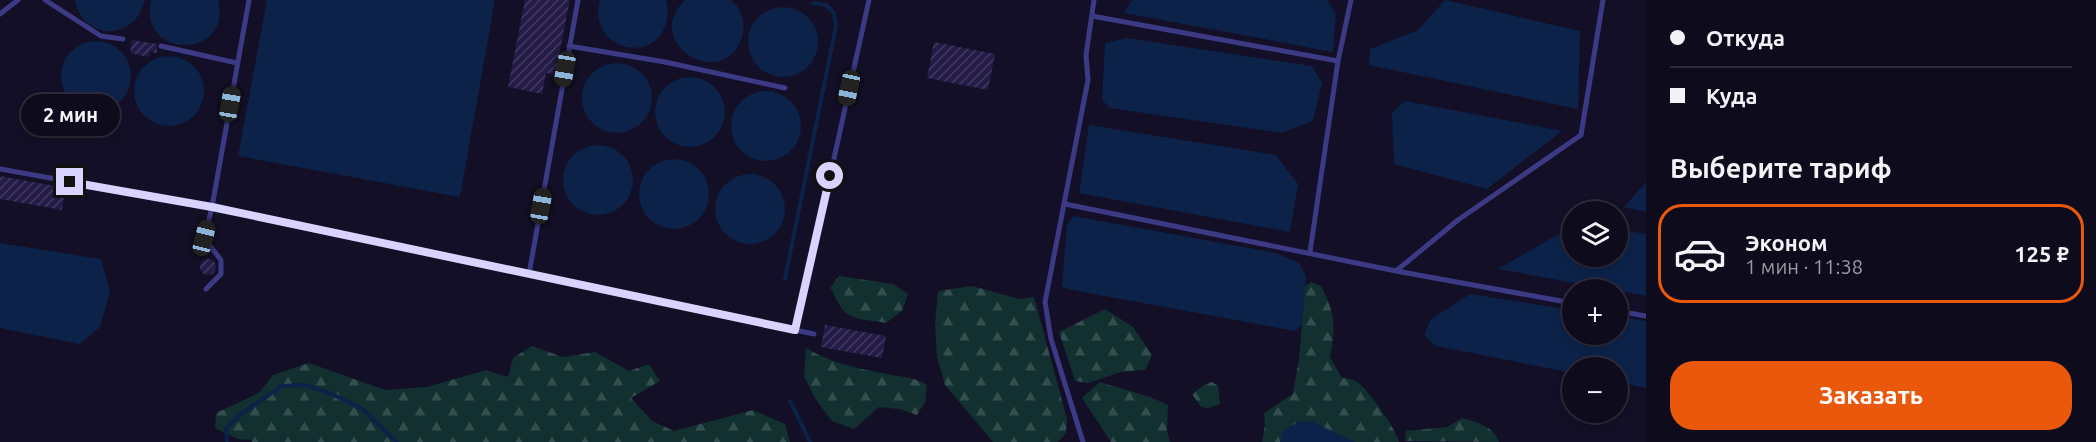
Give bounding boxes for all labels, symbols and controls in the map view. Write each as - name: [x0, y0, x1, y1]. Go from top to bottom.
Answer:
- text: Откуда: [1706, 25, 1785, 50]
- car: [553, 50, 577, 88]
- car: [836, 69, 862, 107]
- text: Куда: [1706, 83, 1757, 108]
- car: [218, 85, 242, 123]
- callout: 2 мин: [20, 95, 119, 137]
- text: 2 мин: [43, 103, 98, 126]
- text: Выберите тариф: [1670, 153, 1892, 183]
- route start: [816, 162, 843, 189]
- route end: [56, 168, 83, 195]
- car: [529, 187, 553, 225]
- map controls: [1562, 201, 1628, 423]
- button: layers: [1562, 201, 1628, 267]
- car: [191, 218, 217, 258]
- icon: car: [1673, 227, 1727, 281]
- text: Эконом: [1745, 230, 1827, 255]
- text: 125 ₽: [2014, 241, 2069, 266]
- text: 1 мин · 11:38: [1745, 255, 1863, 278]
- button: +: [1562, 279, 1628, 345]
- button: −: [1562, 357, 1628, 423]
- button: Заказать: [1670, 361, 2072, 430]

